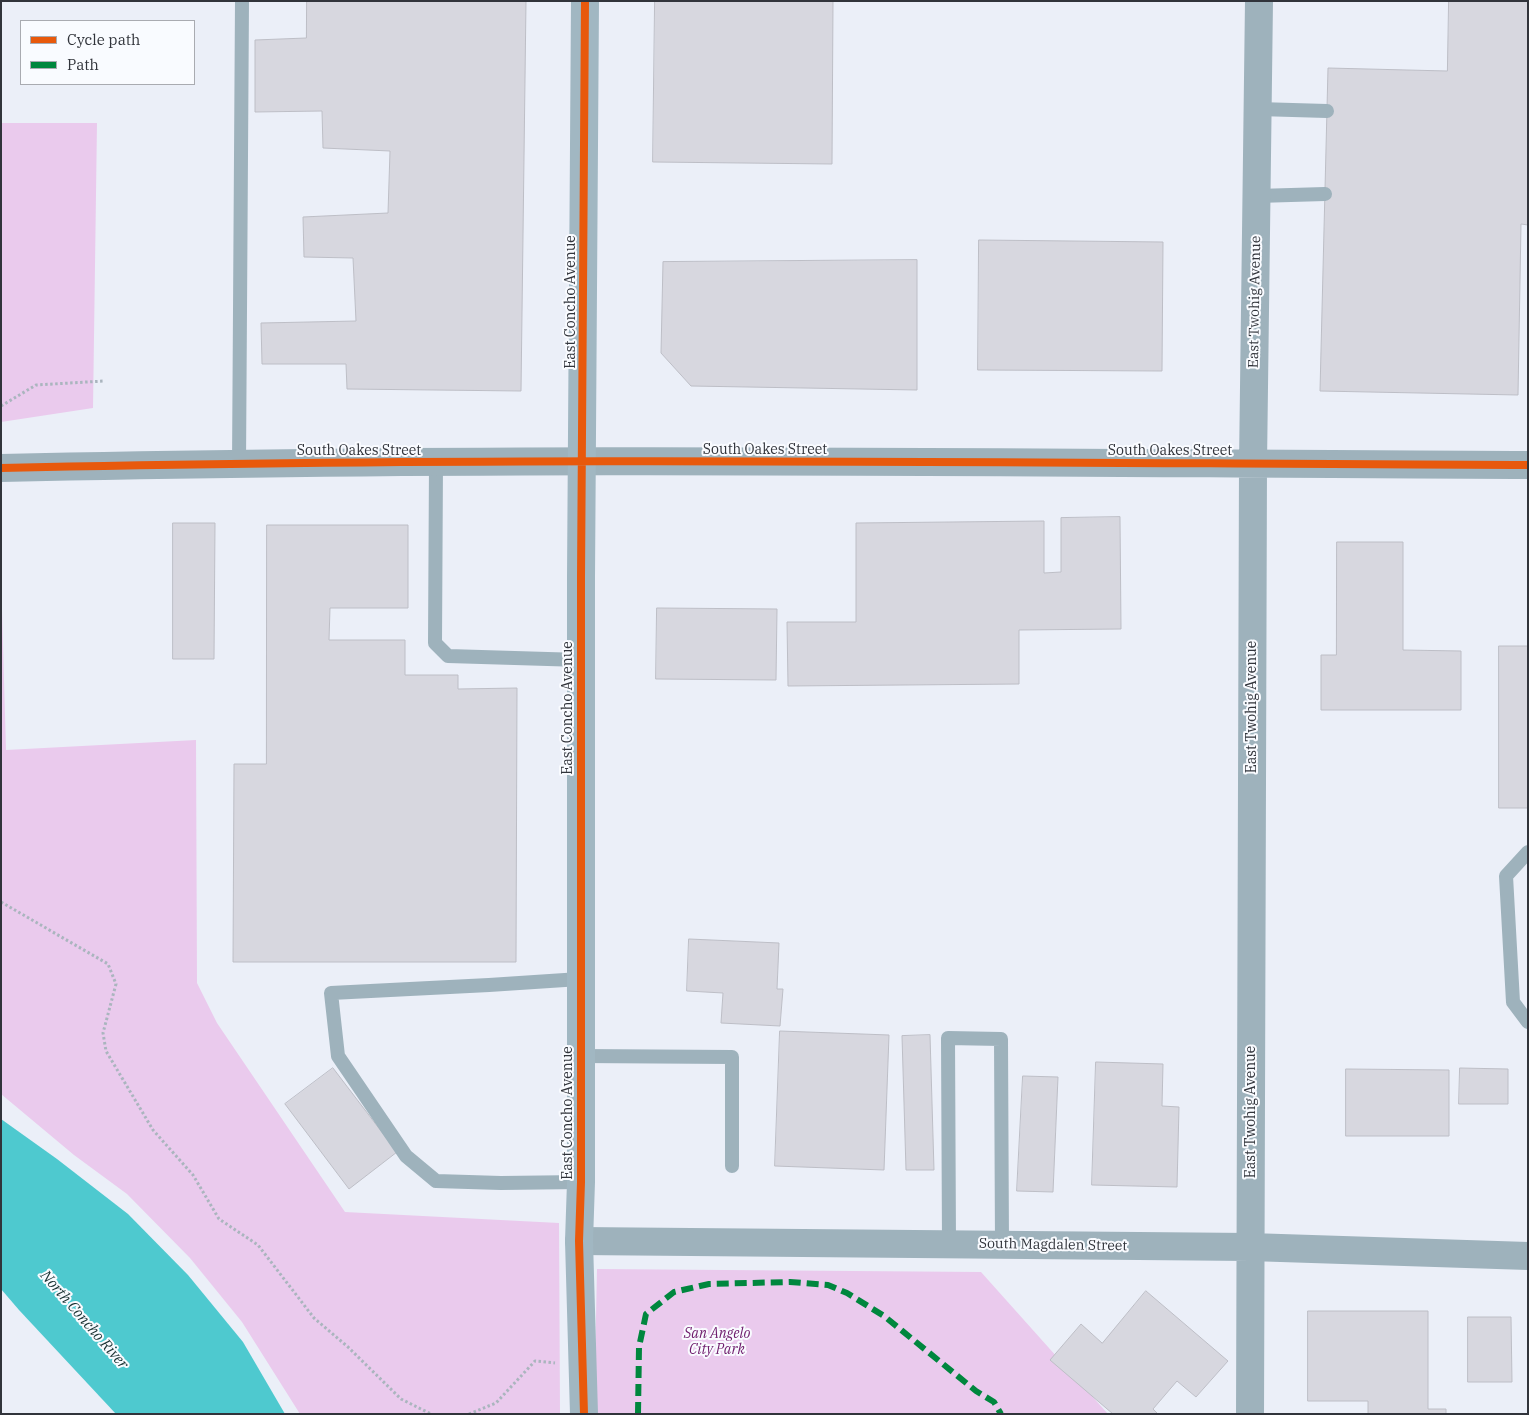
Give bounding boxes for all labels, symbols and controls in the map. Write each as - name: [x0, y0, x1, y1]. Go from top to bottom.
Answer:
- legend: [20, 20, 195, 85]
- text: Cycle path: [67, 30, 140, 49]
- text: Path: [67, 55, 99, 74]
- street label: East Concho Avenue: [563, 235, 579, 369]
- street label: East Twohig Avenue: [1245, 236, 1265, 368]
- street label: South Oakes Street: [703, 442, 827, 458]
- street label: South Oakes Street: [297, 443, 421, 459]
- street label: South Oakes Street: [1108, 443, 1232, 459]
- street label: East Concho Avenue: [560, 641, 576, 775]
- street label: East Twohig Avenue: [1244, 641, 1260, 773]
- street label: East Concho Avenue: [560, 1046, 576, 1180]
- street label: East Twohig Avenue: [1243, 1046, 1259, 1178]
- street label: South Magdalen Street: [979, 1235, 1127, 1255]
- water label: North Concho River: [36, 1267, 132, 1373]
- park label: San Angelo City Park: [684, 1326, 750, 1358]

